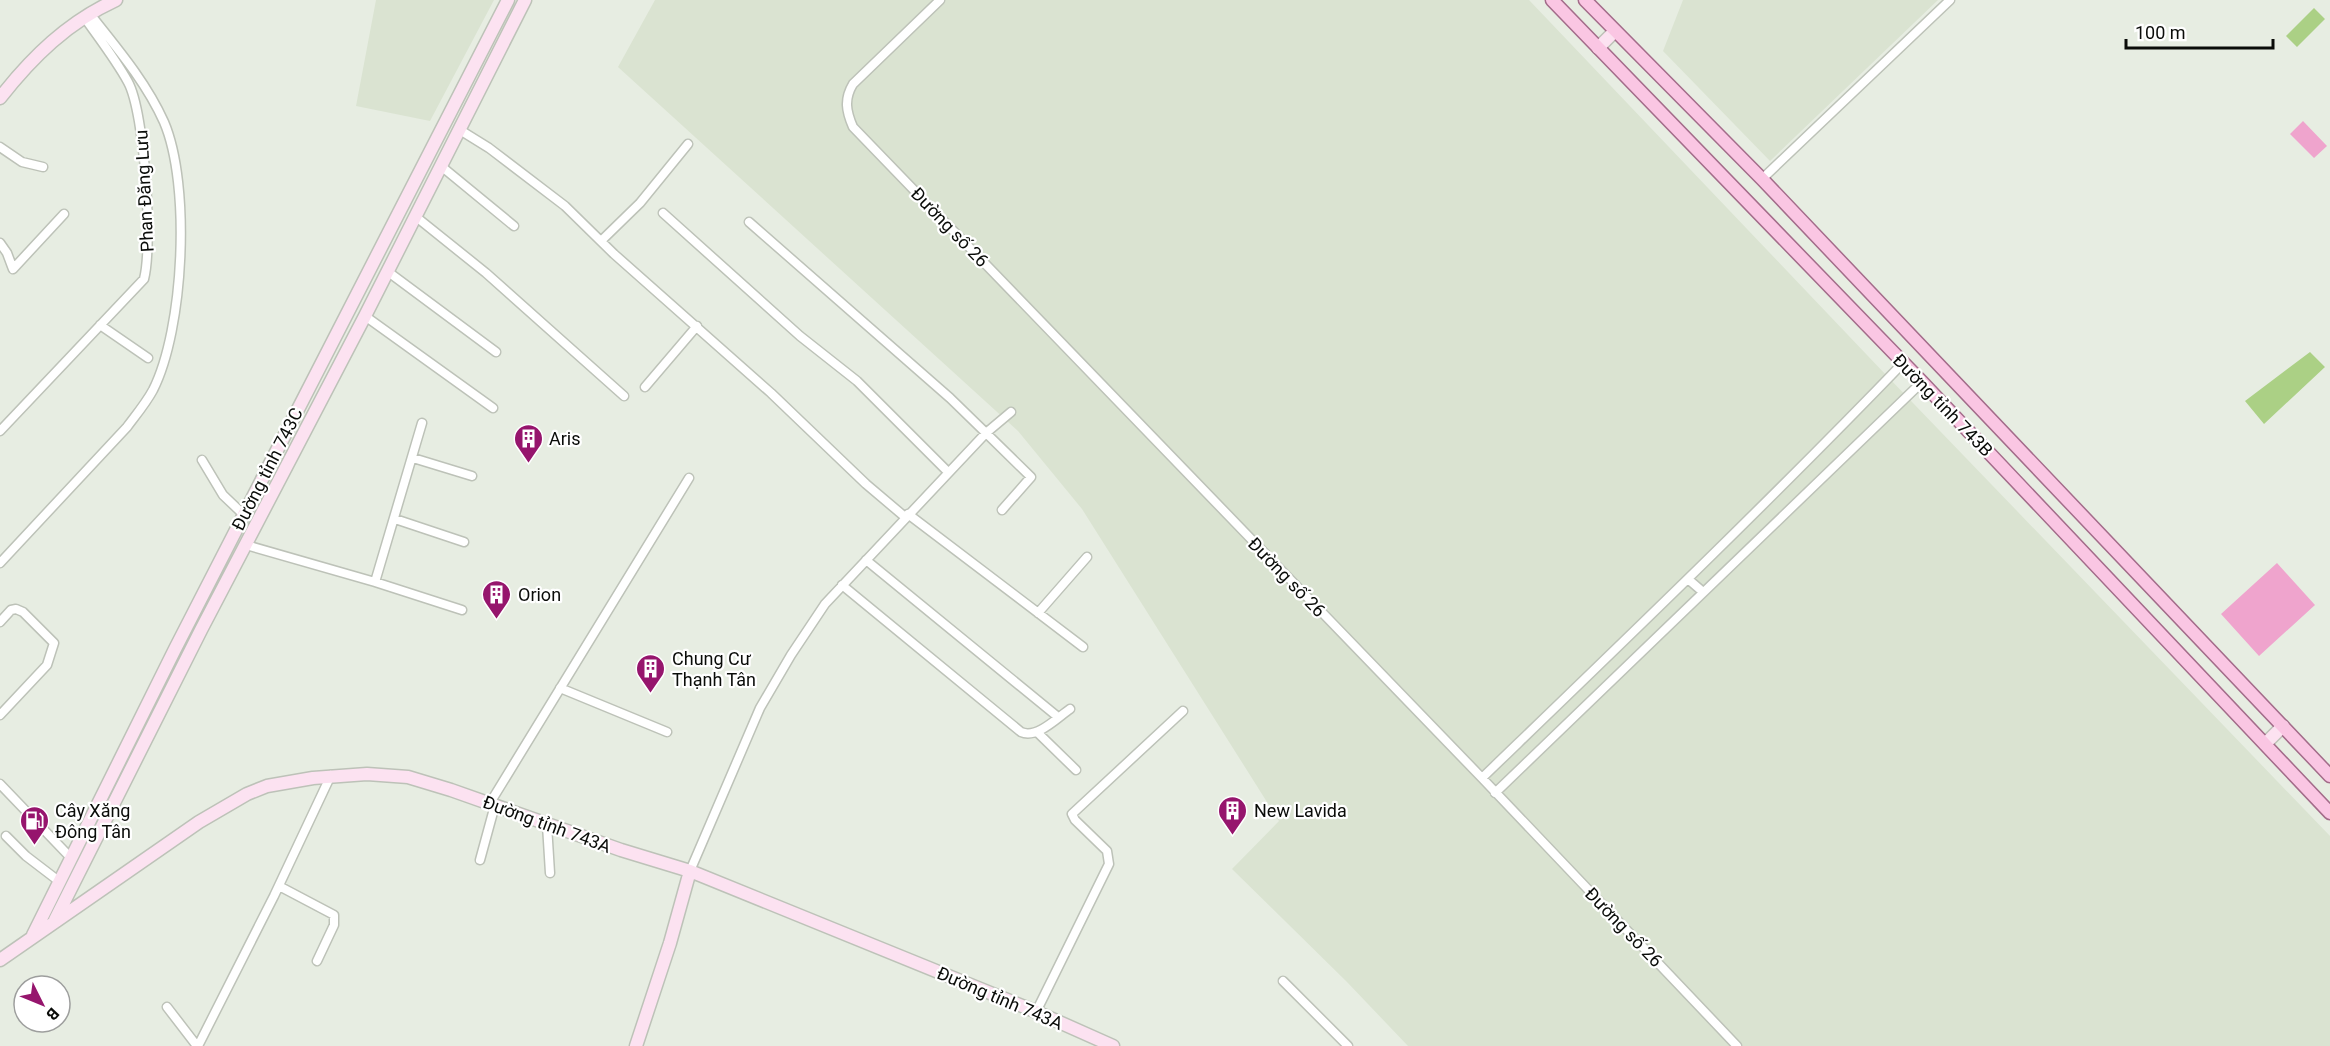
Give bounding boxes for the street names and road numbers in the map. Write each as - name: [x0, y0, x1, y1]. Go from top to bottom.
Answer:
- street label: Phan Đăng Lưu: [130, 129, 158, 253]
- street label: Đường số 26: [907, 183, 993, 271]
- street label: Đường tỉnh 743B: [1889, 349, 1997, 461]
- street label: Đường tỉnh 743C: [227, 404, 307, 534]
- street label: Đường số 26: [1244, 533, 1330, 621]
- street label: Đường tỉnh 743A: [480, 791, 614, 857]
- street label: Đường số 26: [1581, 883, 1667, 971]
- street label: Đường tỉnh 743A: [934, 962, 1066, 1034]

